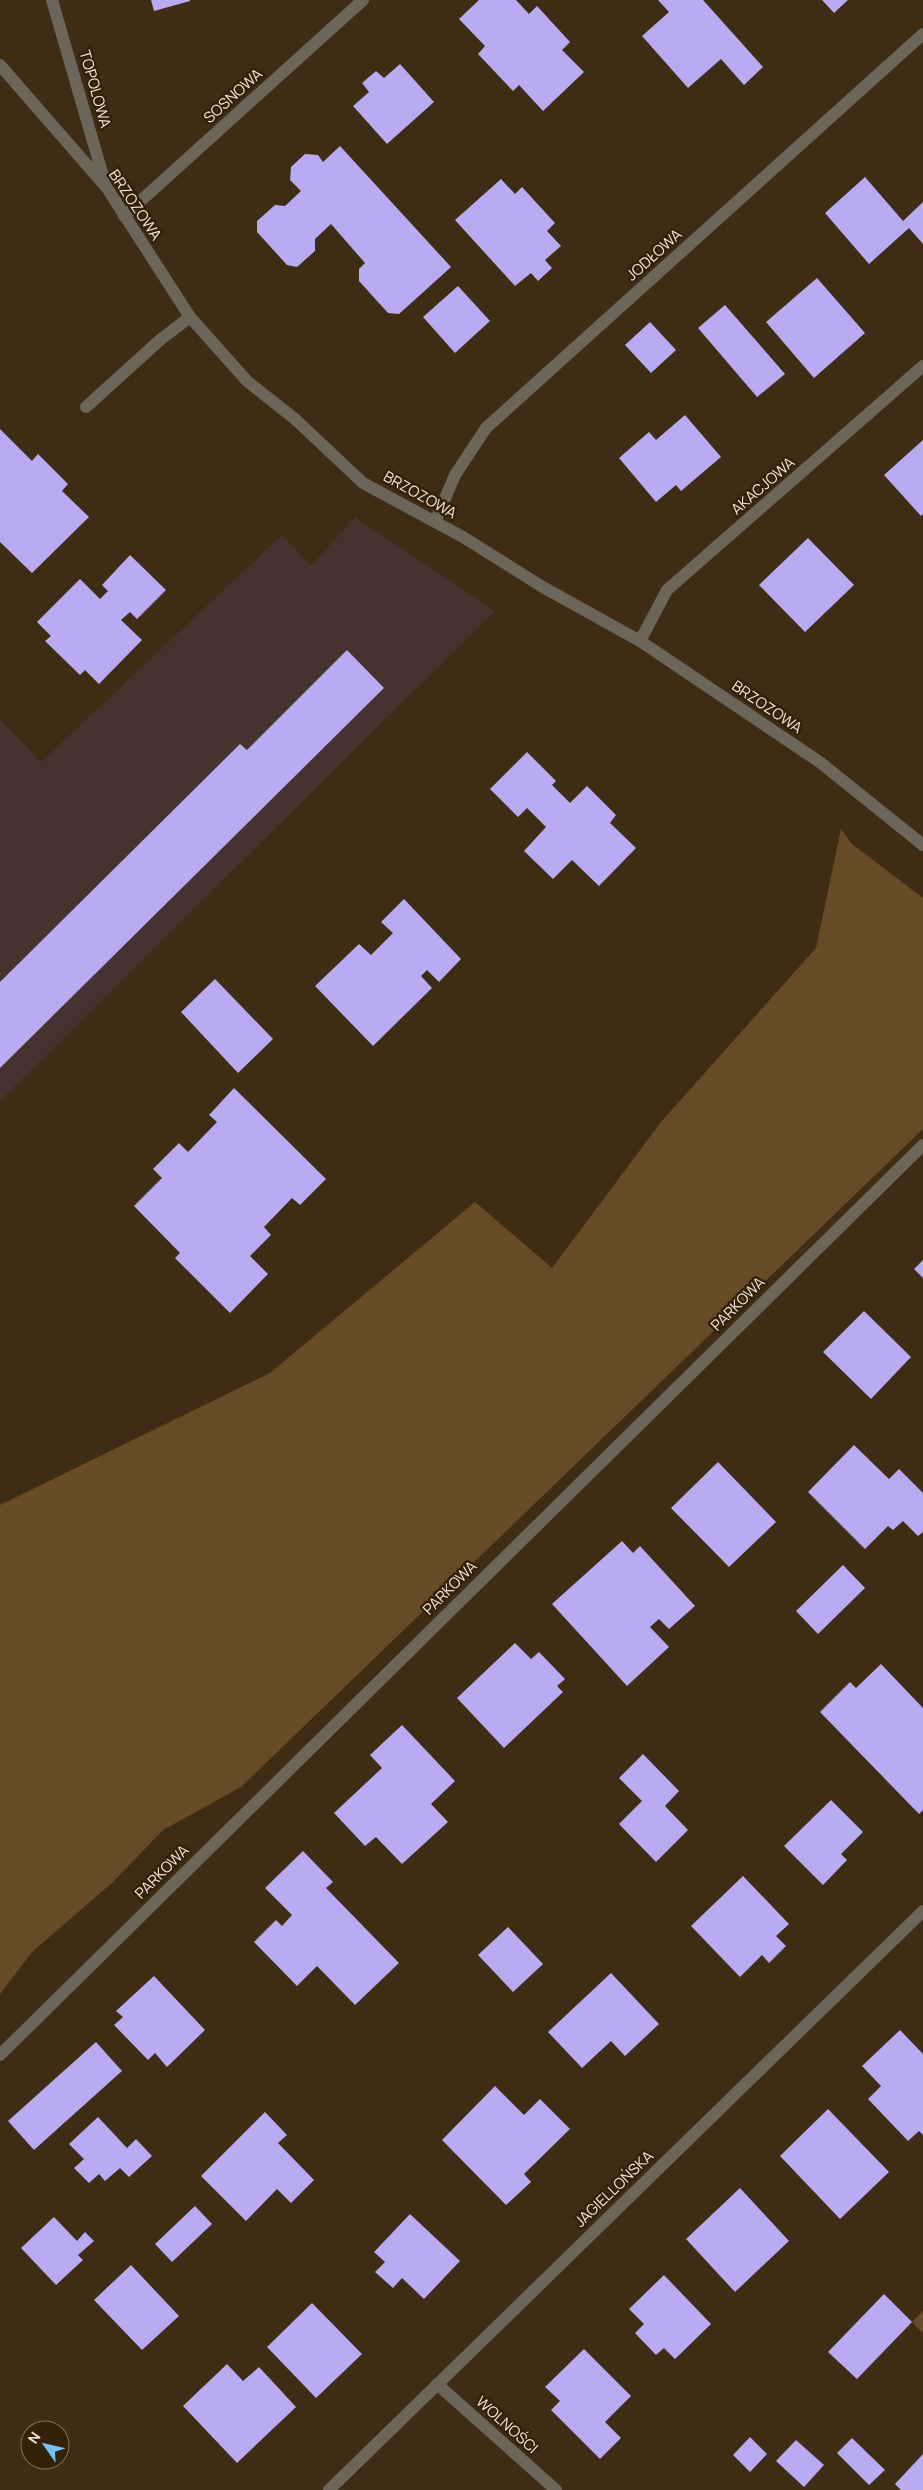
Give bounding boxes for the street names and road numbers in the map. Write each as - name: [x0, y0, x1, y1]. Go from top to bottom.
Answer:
- street label: TOPOLOWA: [74, 48, 117, 131]
- street label: SOSNOWA: [199, 63, 267, 128]
- street label: BRZOZOWA: [104, 165, 167, 245]
- street label: JODŁOWA: [621, 224, 686, 285]
- street label: AKACJOWA: [726, 452, 799, 519]
- street label: BRZOZOWA: [380, 466, 461, 524]
- street label: BRZOZOWA: [728, 675, 807, 738]
- street label: PARKOWA: [706, 1272, 770, 1335]
- street label: PARKOWA: [418, 1556, 482, 1619]
- street label: PARKOWA: [130, 1840, 194, 1903]
- street label: JAGIELLOŃSKA: [570, 2145, 658, 2232]
- street label: WOLNOŚCI: [472, 2391, 543, 2458]

